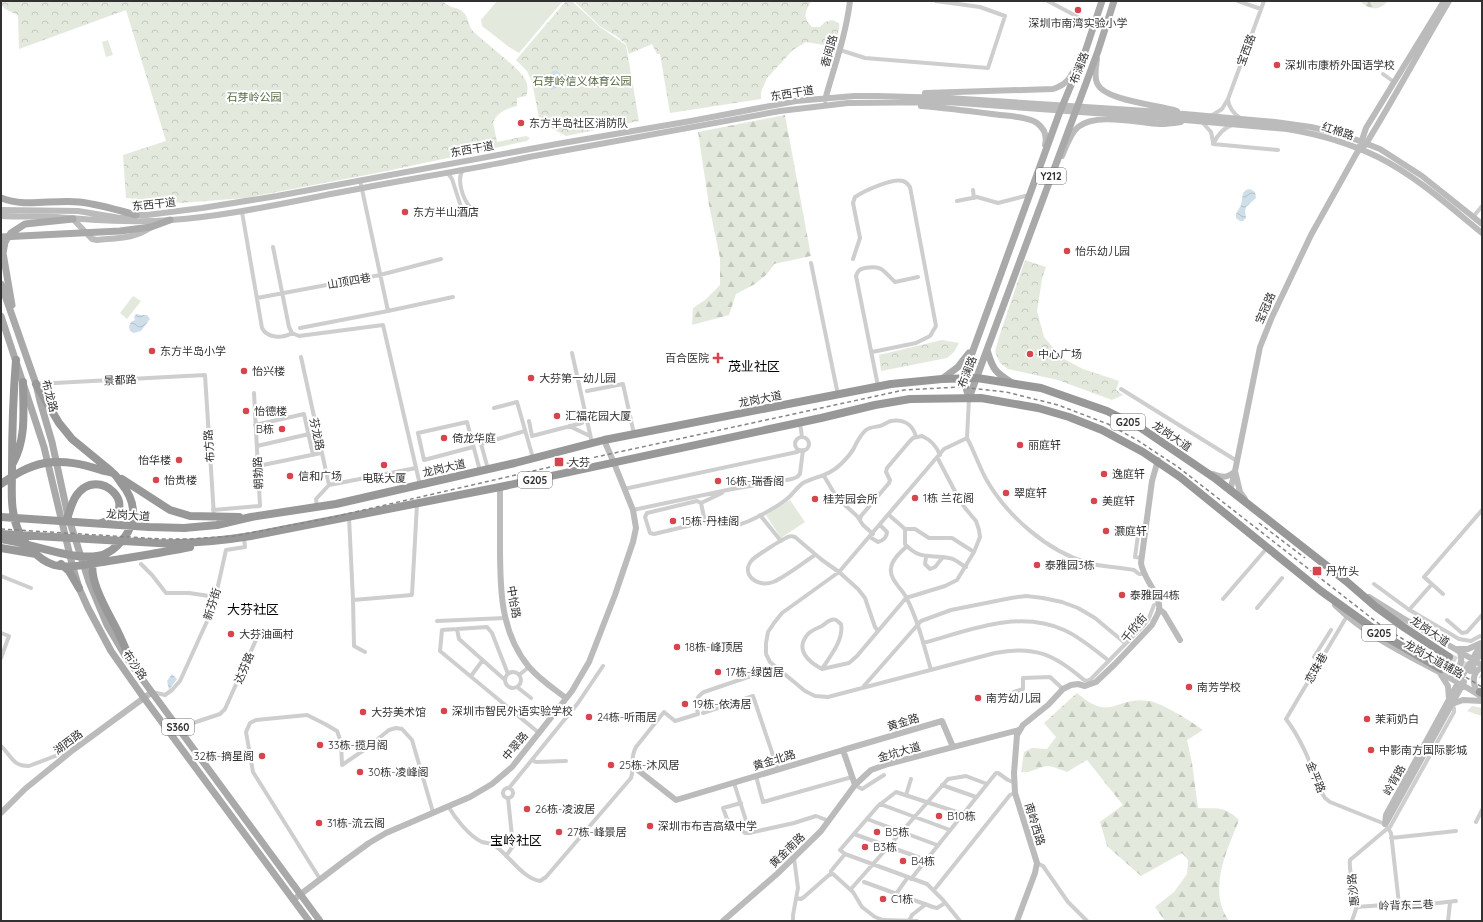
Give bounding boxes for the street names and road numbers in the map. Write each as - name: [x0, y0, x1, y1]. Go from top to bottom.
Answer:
- street label: 宝西路: [1234, 32, 1258, 68]
- street label: 香阅路: [818, 33, 840, 69]
- street label: 布澜路: [1067, 50, 1091, 86]
- street label: 东西干道: [769, 83, 815, 103]
- street label: 红棉路: [1320, 119, 1356, 143]
- street label: 东西干道: [449, 138, 495, 160]
- road number: Y212: [1036, 168, 1066, 184]
- street label: 东西干道: [131, 195, 177, 213]
- street label: 山顶四巷: [326, 270, 372, 292]
- street label: 宝冠路: [1252, 290, 1278, 326]
- street label: 布澜路: [955, 354, 979, 390]
- street label: 景都路: [103, 372, 137, 388]
- street label: 布龙路: [39, 378, 61, 414]
- street label: 龙岗大道: [737, 388, 783, 410]
- road number: G205: [1111, 414, 1145, 430]
- street label: 芬龙路: [307, 416, 327, 452]
- street label: 龙岗大道: [1150, 418, 1194, 454]
- street label: 布方路: [201, 429, 217, 463]
- street label: 朝勃路: [250, 456, 266, 490]
- street label: 龙岗大道: [421, 456, 467, 480]
- road number: G205: [518, 472, 552, 488]
- street label: 龙岗大道: [106, 506, 150, 524]
- street label: 中怡路: [504, 585, 524, 619]
- street label: 新芬街: [200, 586, 224, 622]
- street label: 千欣街: [1118, 611, 1150, 645]
- street label: 龙岗大道: [1408, 613, 1452, 649]
- road number: G205: [1362, 625, 1396, 641]
- street label: 龙岗大道辅路: [1402, 637, 1466, 681]
- street label: 布沙路: [120, 647, 150, 683]
- street label: 达芬路: [231, 650, 257, 686]
- street label: 恋珠巷: [1302, 650, 1330, 686]
- street label: 黄金路: [885, 710, 921, 734]
- road number: S360: [162, 719, 194, 735]
- street label: 湖西路: [51, 726, 85, 758]
- street label: 中翠路: [499, 729, 531, 763]
- street label: 金坑大道: [876, 739, 922, 765]
- street label: 黄金北路: [751, 747, 797, 773]
- street label: 金平路: [1303, 759, 1329, 795]
- street label: 岭背路: [1380, 762, 1408, 798]
- street label: 南岭西路: [1022, 801, 1048, 847]
- street label: 黄金南路: [766, 830, 808, 870]
- street label: 惠沙路: [1344, 873, 1362, 907]
- street label: 岭背东二巷: [1378, 897, 1434, 913]

